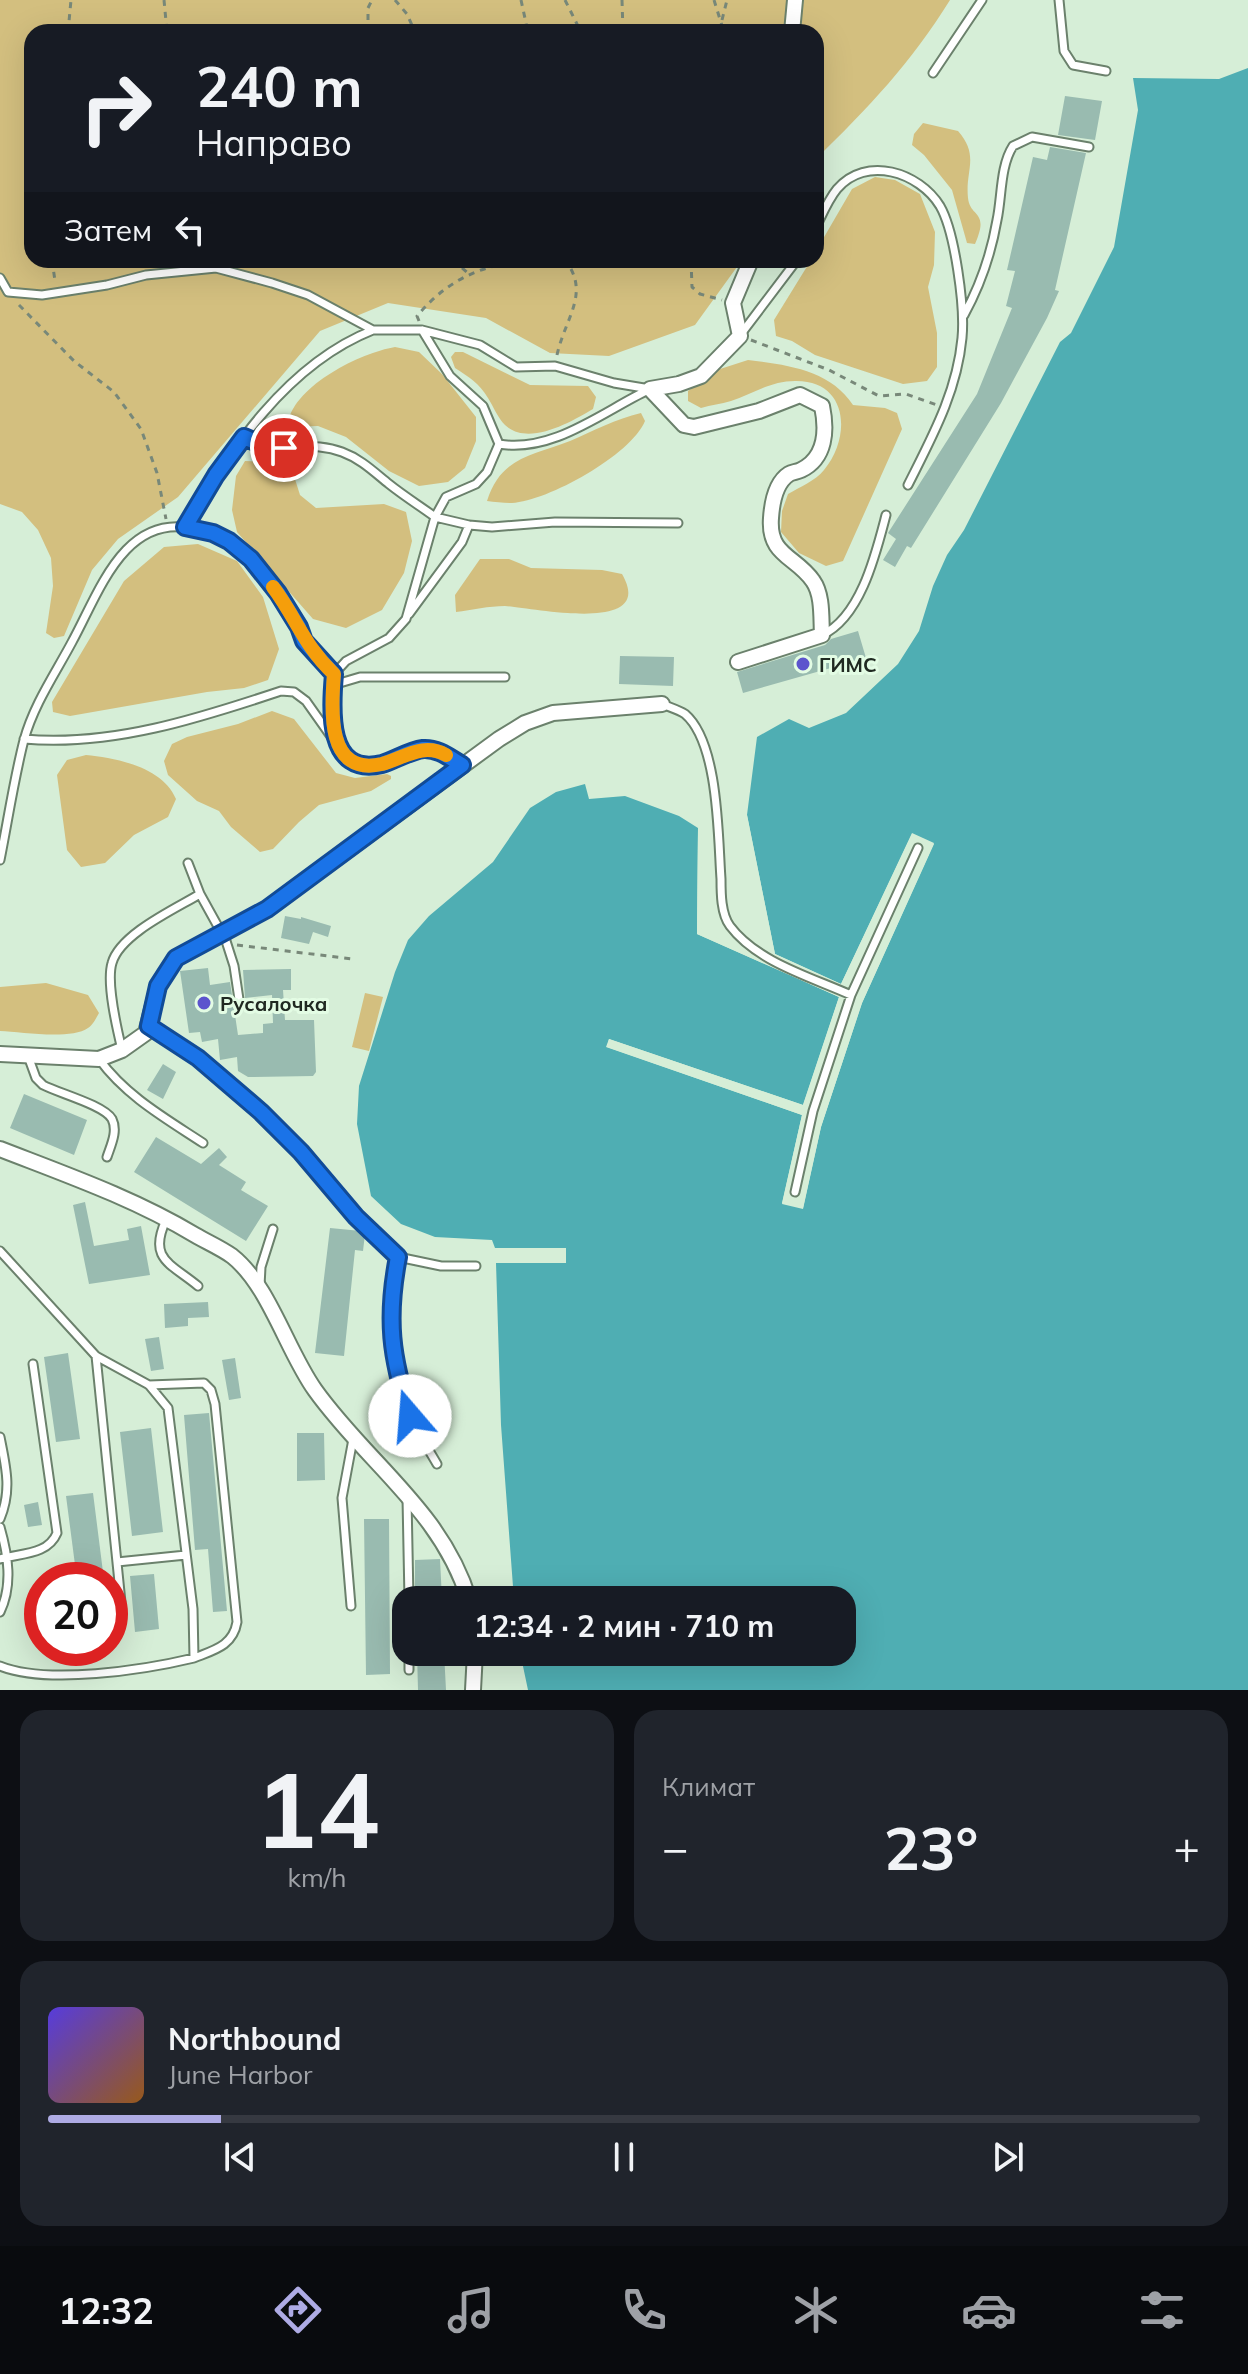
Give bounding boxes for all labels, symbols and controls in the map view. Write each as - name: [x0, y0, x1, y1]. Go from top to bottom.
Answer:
- text: 240 m: [196, 51, 363, 121]
- icon: right: [64, 56, 168, 160]
- text: Направо: [196, 120, 352, 165]
- icon: left: [168, 208, 212, 252]
- text: Затем: [64, 211, 152, 249]
- pin: [250, 414, 318, 482]
- icon: arrive: [262, 426, 306, 470]
- place label: ГИМС: [819, 652, 877, 677]
- marker: ГИМС: [794, 655, 812, 673]
- place label: Русалочка: [220, 991, 327, 1016]
- marker: Русалочка: [195, 994, 213, 1012]
- position arrow: [368, 1374, 452, 1458]
- speed limit sign: 20: [24, 1562, 128, 1666]
- text: 12:34 · 2 мин · 710 m: [474, 1607, 774, 1645]
- text: 14: [255, 1743, 379, 1874]
- text: Климат: [662, 1770, 755, 1803]
- text: 23°: [884, 1810, 978, 1885]
- text: −: [662, 1820, 688, 1875]
- text: +: [1174, 1820, 1200, 1875]
- text: km/h: [288, 1861, 346, 1894]
- text: Northbound: [168, 2020, 341, 2058]
- text: June Harbor: [168, 2058, 313, 2091]
- icon: previous: [218, 2135, 262, 2179]
- icon: pause: [602, 2135, 646, 2179]
- icon: next: [986, 2135, 1030, 2179]
- icon: directions: [270, 2282, 326, 2338]
- icon: music: [443, 2282, 499, 2338]
- icon: phone: [616, 2282, 672, 2338]
- icon: climate: [788, 2282, 844, 2338]
- icon: car: [961, 2282, 1017, 2338]
- icon: filters: [1134, 2282, 1190, 2338]
- text: 12:32: [58, 2288, 154, 2333]

